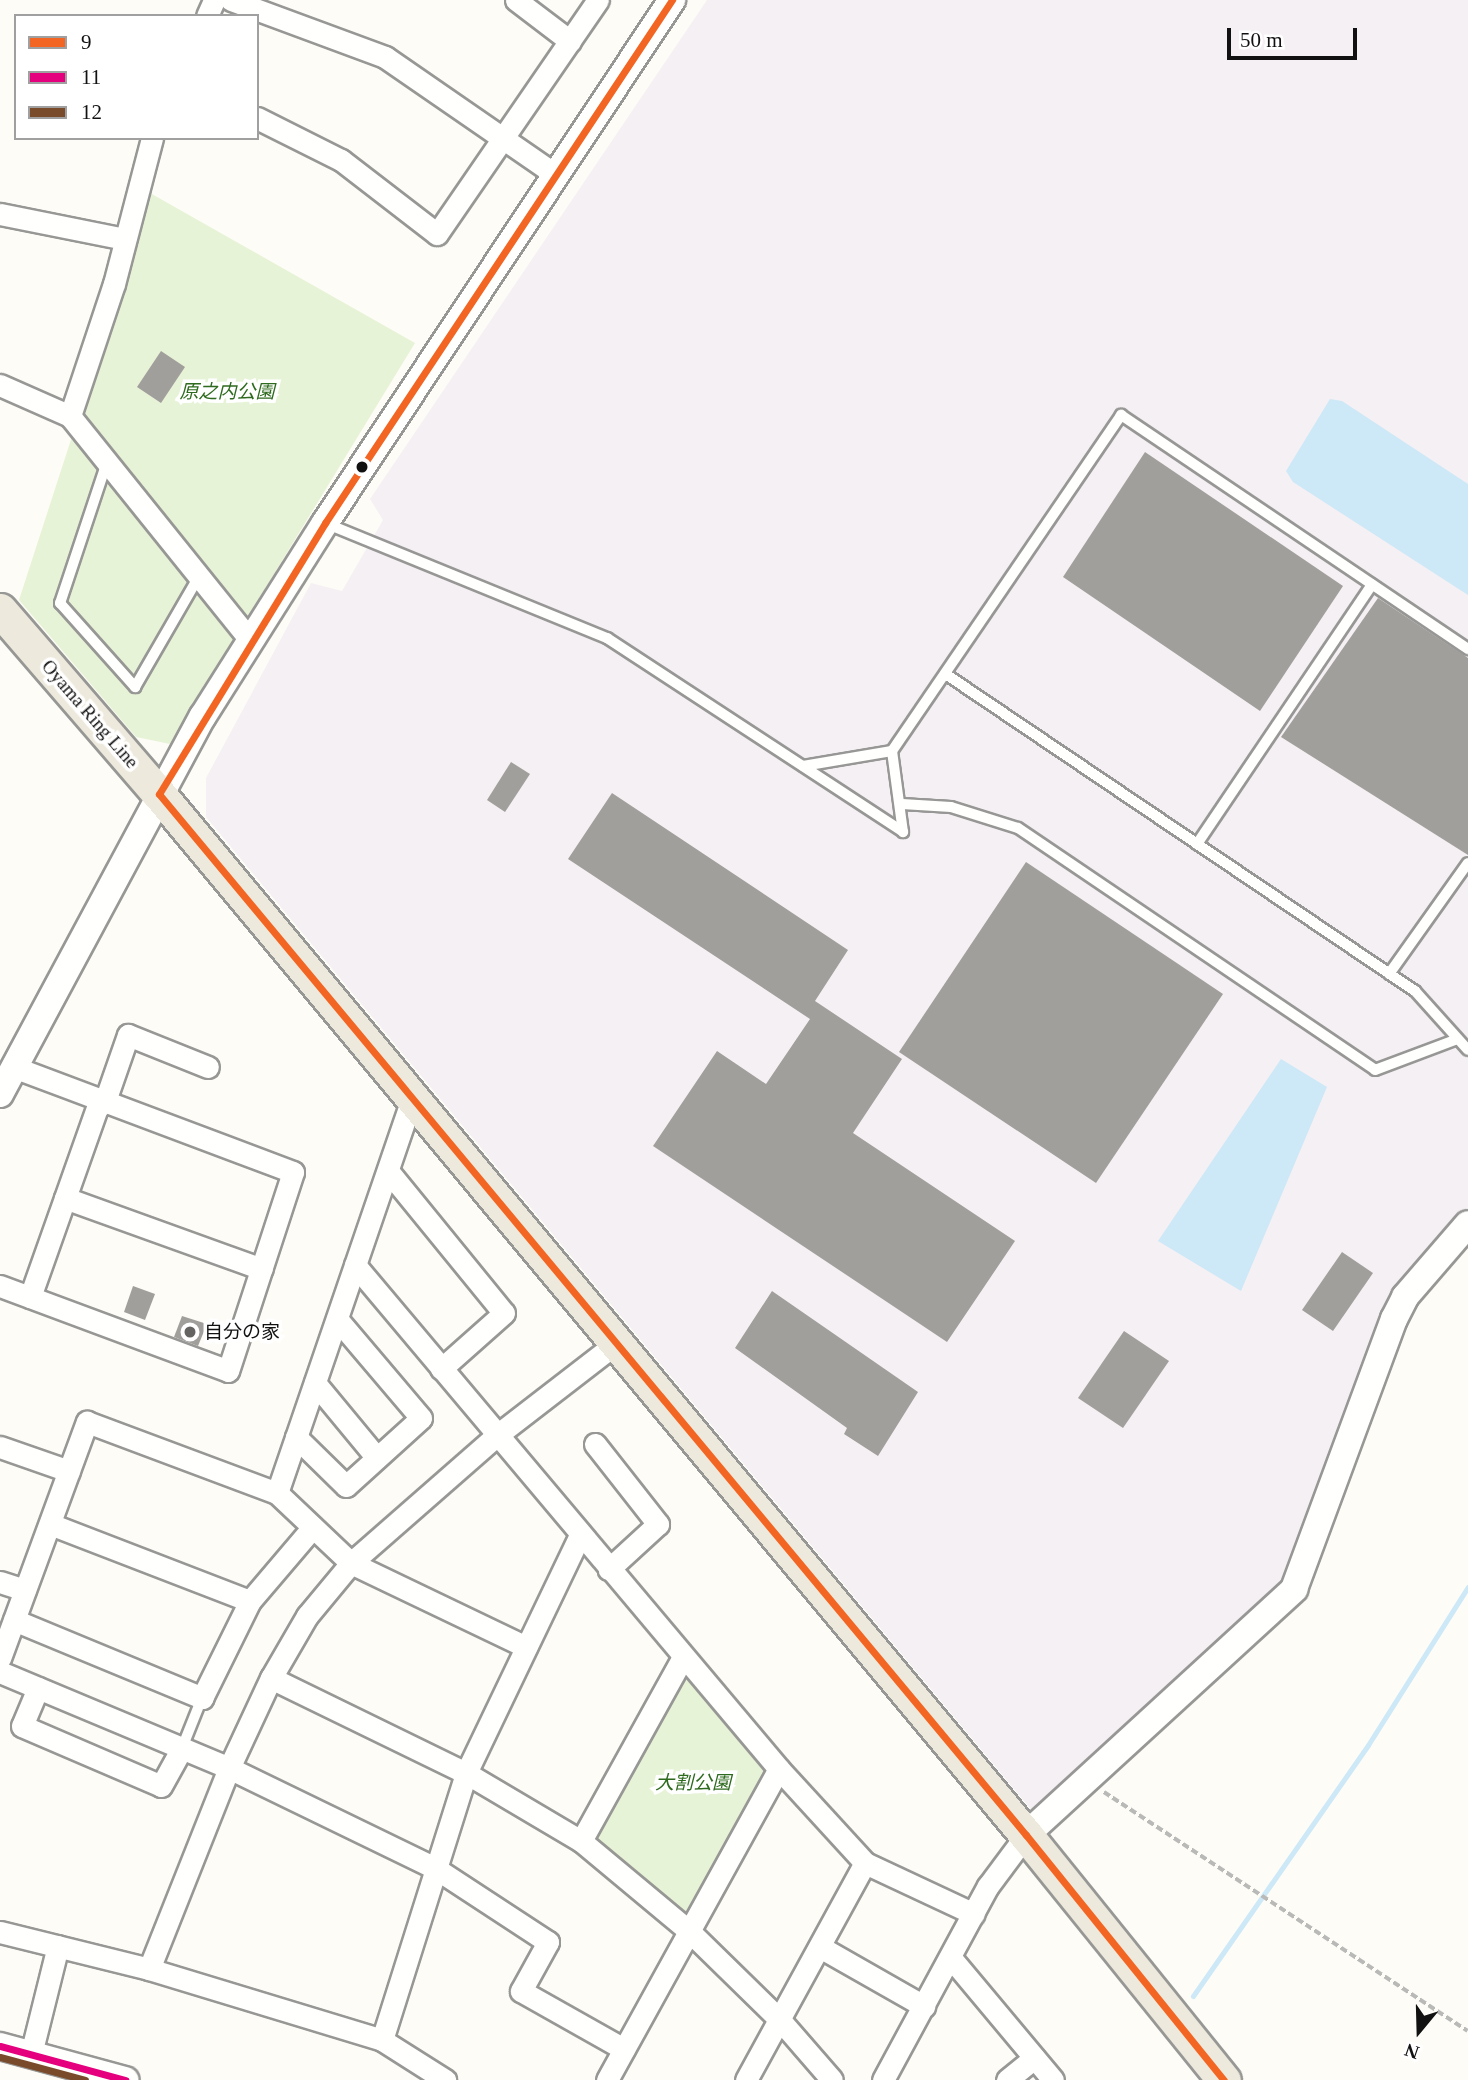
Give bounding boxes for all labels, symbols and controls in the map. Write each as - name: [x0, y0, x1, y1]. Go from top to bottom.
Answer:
- legend: [14, 14, 259, 140]
- scale bar: [1230, 14, 1360, 58]
- text: 50 m: [1240, 28, 1283, 52]
- text: 9: [81, 30, 92, 54]
- text: 11: [81, 65, 101, 89]
- text: 12: [81, 100, 102, 124]
- park label: 原之内公園: [180, 381, 274, 403]
- unlabelled marker: [355, 460, 369, 474]
- street label: Oyama Ring Line: [37, 655, 143, 773]
- place label: 自分の家: [204, 1321, 280, 1343]
- marker: 自分の家: [182, 1324, 198, 1340]
- park label: 大割公園: [655, 1772, 731, 1794]
- north arrow: [1384, 1996, 1454, 2066]
- text: N: [1402, 2039, 1422, 2063]

